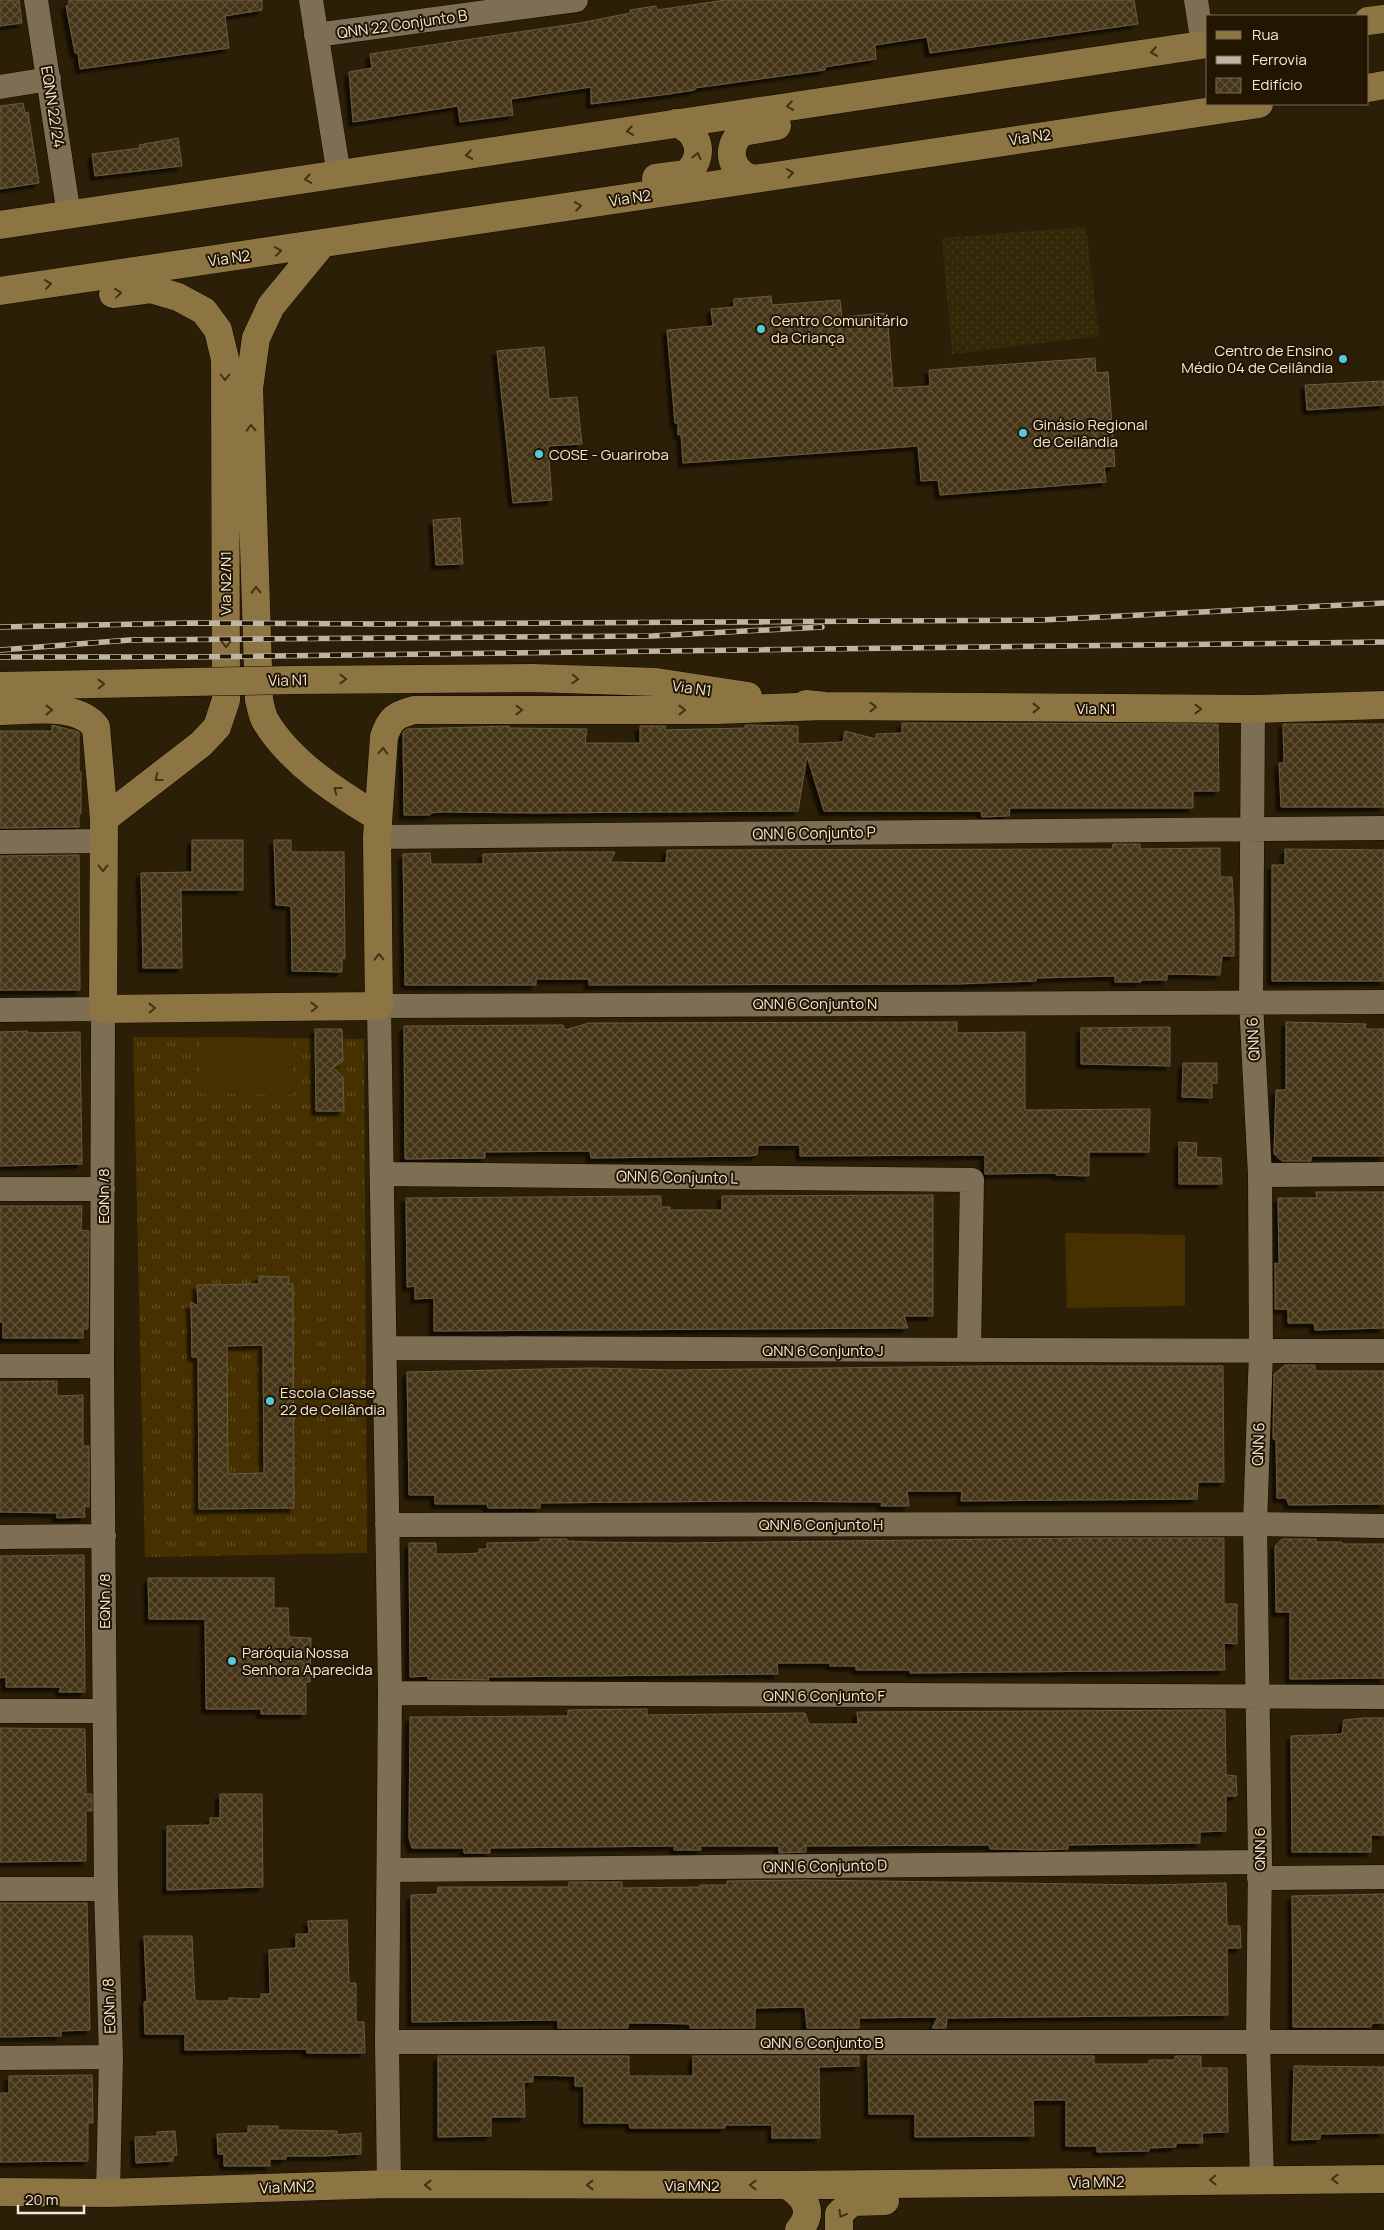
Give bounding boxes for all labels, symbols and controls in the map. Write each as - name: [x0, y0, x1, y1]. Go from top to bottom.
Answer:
- street label: QNN 22 Conjunto B: [335, 4, 469, 44]
- legend: [1206, 15, 1369, 105]
- text: Rua: [1252, 24, 1279, 45]
- one-way arrow: [1150, 46, 1158, 57]
- text: Ferrovia: [1252, 49, 1307, 70]
- street label: EQNN 22/24: [36, 65, 70, 150]
- text: Edifício: [1252, 74, 1303, 95]
- one-way arrow: [786, 101, 795, 111]
- street label: Via N2: [1008, 124, 1052, 150]
- one-way arrow: [625, 125, 634, 135]
- one-way arrow: [464, 149, 473, 159]
- one-way arrow: [691, 152, 702, 160]
- one-way arrow: [786, 169, 794, 179]
- one-way arrow: [304, 173, 312, 184]
- street label: Via N2: [607, 184, 653, 212]
- one-way arrow: [573, 202, 582, 212]
- street label: Via N2: [207, 245, 251, 271]
- one-way arrow: [274, 246, 283, 256]
- one-way arrow: [45, 279, 53, 290]
- one-way arrow: [114, 288, 122, 299]
- place label: Centro Comunitário da Criança: [771, 310, 908, 348]
- marker: Centro Comunitário da Criança: [755, 323, 767, 335]
- place label: Centro de Ensino Médio 04 de Ceilândia: [1181, 340, 1333, 378]
- marker: Centro de Ensino Médio 04 de Ceilândia: [1337, 353, 1349, 365]
- one-way arrow: [220, 373, 230, 381]
- place label: Ginásio Regional de Ceilândia: [1033, 414, 1148, 452]
- one-way arrow: [246, 424, 256, 432]
- marker: Ginásio Regional de Ceilândia: [1017, 427, 1029, 439]
- place label: COSE - Guariroba: [549, 444, 669, 465]
- marker: COSE - Guariroba: [533, 448, 545, 460]
- street label: Via N2/N1: [215, 551, 236, 615]
- one-way arrow: [251, 586, 261, 594]
- one-way arrow: [221, 640, 231, 648]
- street label: Via N1: [268, 669, 308, 691]
- one-way arrow: [340, 674, 347, 684]
- one-way arrow: [572, 674, 580, 685]
- street label: Via N1: [671, 675, 713, 701]
- one-way arrow: [98, 679, 105, 689]
- street label: Via N1: [1076, 698, 1116, 719]
- one-way arrow: [870, 702, 878, 712]
- one-way arrow: [1032, 703, 1040, 713]
- one-way arrow: [1195, 704, 1203, 714]
- one-way arrow: [45, 705, 53, 716]
- one-way arrow: [516, 705, 523, 715]
- one-way arrow: [678, 705, 686, 715]
- one-way arrow: [378, 746, 389, 754]
- one-way arrow: [155, 772, 164, 780]
- one-way arrow: [334, 788, 343, 796]
- street label: QNN 6 Conjunto P: [752, 821, 876, 845]
- one-way arrow: [98, 864, 108, 872]
- one-way arrow: [373, 953, 384, 961]
- street label: QNN 6 Conjunto N: [753, 993, 877, 1014]
- one-way arrow: [311, 1002, 319, 1012]
- one-way arrow: [148, 1003, 156, 1014]
- street label: QNN 6: [1241, 1017, 1265, 1061]
- street label: QNN 6 Conjunto L: [616, 1165, 739, 1189]
- street label: EQNn /8: [93, 1168, 114, 1224]
- street label: QNN 6 Conjunto J: [762, 1340, 884, 1361]
- place label: Escola Classe 22 de Ceilândia: [280, 1382, 385, 1420]
- marker: Escola Classe 22 de Ceilândia: [264, 1395, 276, 1407]
- street label: QNN 6: [1247, 1422, 1269, 1466]
- street label: QNN 6 Conjunto H: [759, 1514, 883, 1535]
- street label: EQNn /8: [94, 1573, 115, 1629]
- place label: Paróquia Nossa Senhora Aparecida: [242, 1642, 372, 1680]
- marker: Paróquia Nossa Senhora Aparecida: [226, 1655, 238, 1667]
- street label: QNN 6 Conjunto F: [763, 1685, 885, 1706]
- street label: QNN 6: [1249, 1827, 1270, 1871]
- street label: QNN 6 Conjunto D: [763, 1854, 887, 1878]
- street label: EQNn /8: [98, 1978, 120, 2034]
- street label: QNN 6 Conjunto B: [760, 2032, 884, 2053]
- street label: Via MN2: [1069, 2171, 1125, 2193]
- one-way arrow: [1331, 2174, 1339, 2184]
- street label: Via MN2: [664, 2175, 720, 2196]
- one-way arrow: [1209, 2175, 1216, 2185]
- street label: Via MN2: [259, 2176, 315, 2198]
- one-way arrow: [424, 2180, 432, 2190]
- one-way arrow: [586, 2180, 594, 2190]
- one-way arrow: [749, 2180, 756, 2190]
- scale bar: [18, 2182, 84, 2214]
- text: 20 m: [25, 2189, 58, 2210]
- one-way arrow: [838, 2208, 848, 2217]

